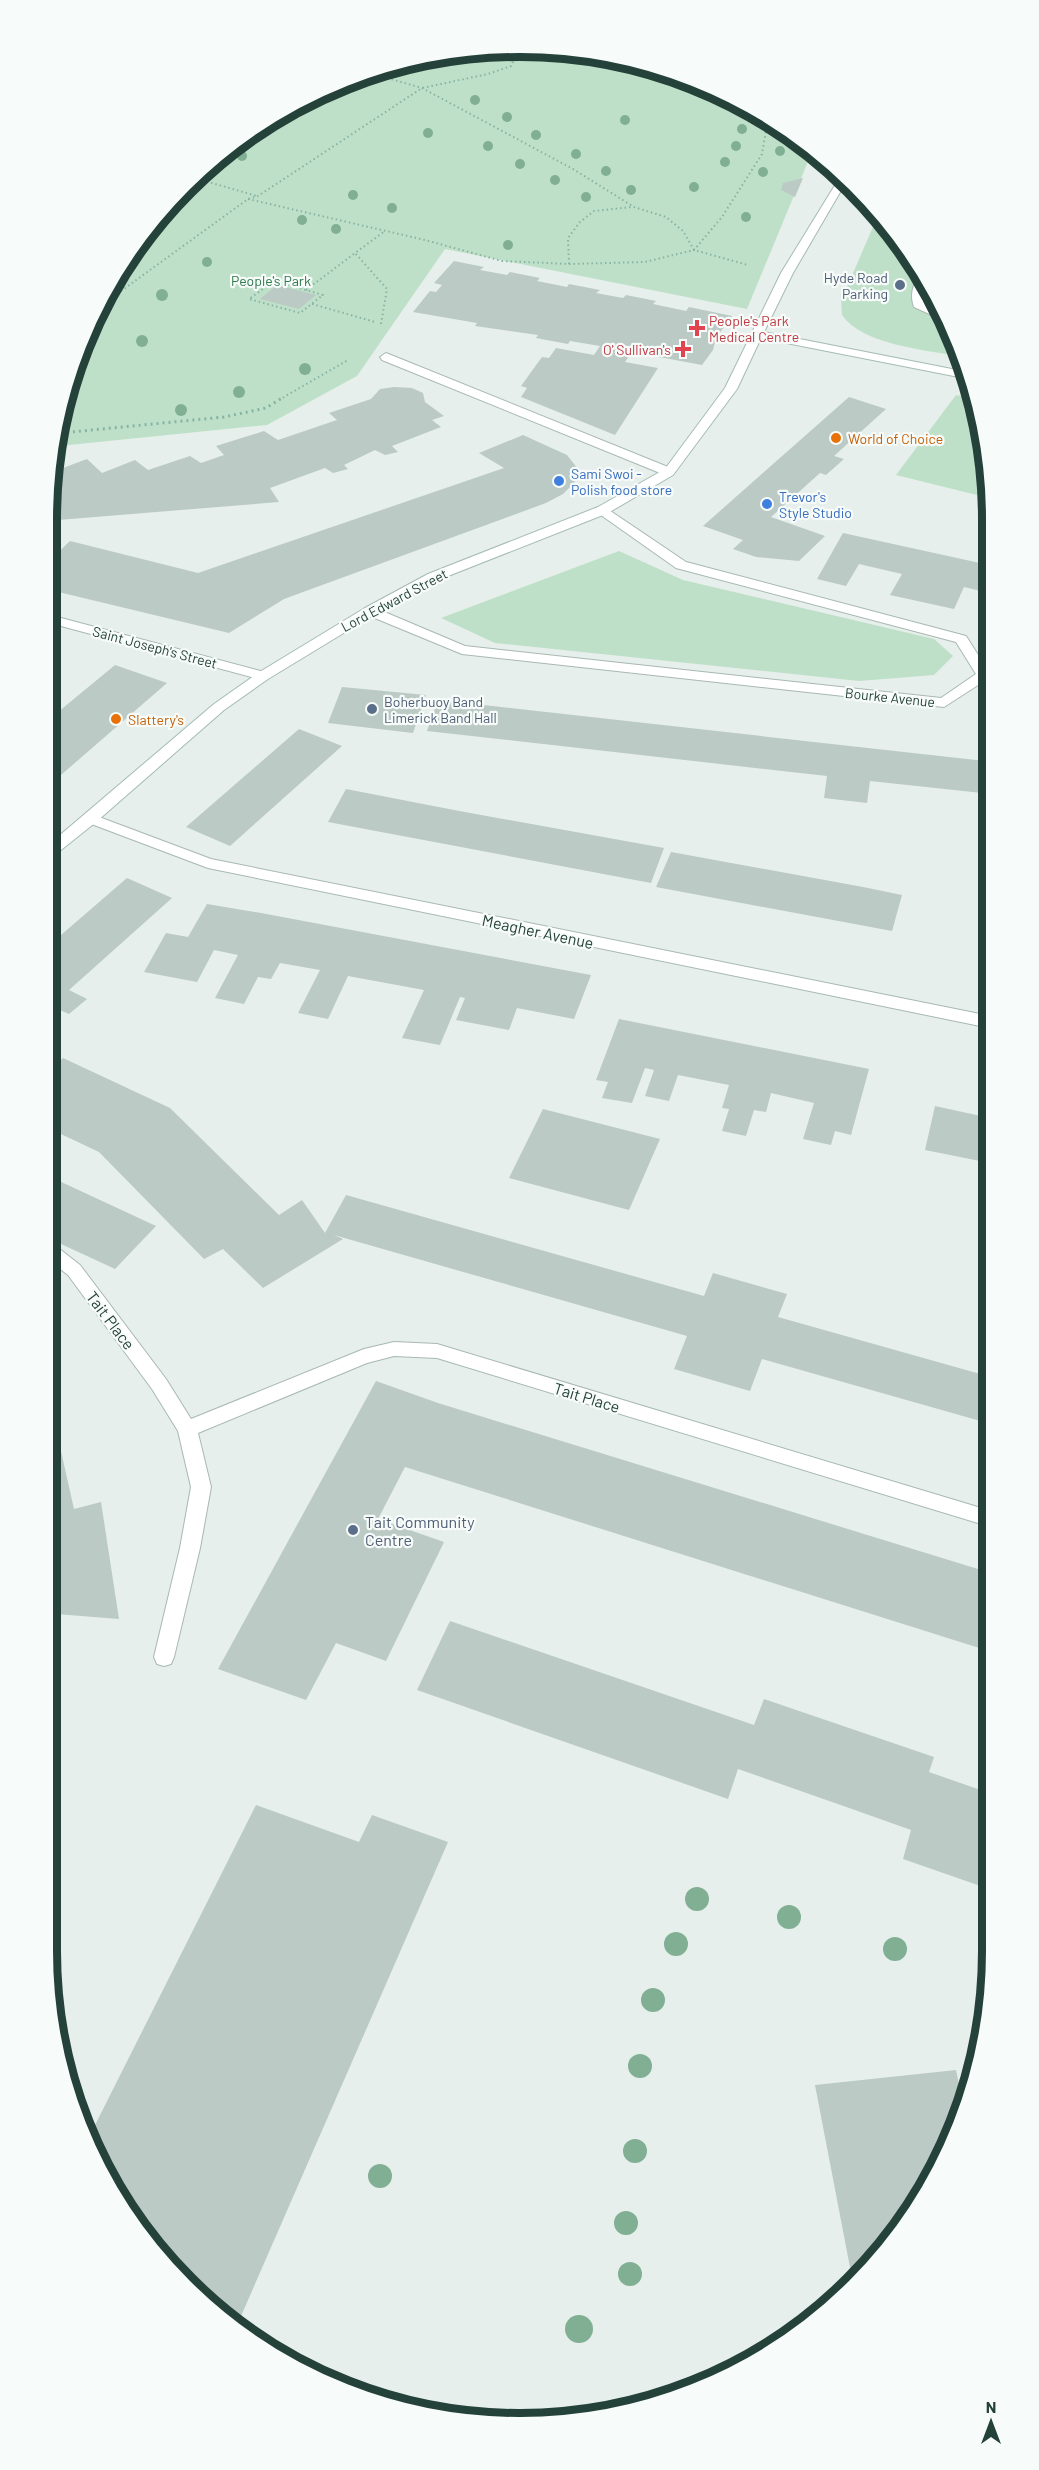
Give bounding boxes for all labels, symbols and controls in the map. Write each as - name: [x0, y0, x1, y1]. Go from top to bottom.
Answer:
- place label: Hyde Road Parking: [824, 269, 888, 302]
- park label: People's Park: [231, 272, 311, 289]
- marker: Hyde Road Parking: [893, 278, 907, 292]
- place label: People's Park Medical Centre: [709, 312, 799, 345]
- marker: People's Park Medical Centre: [690, 321, 704, 335]
- place label: O' Sullivan's: [603, 341, 671, 358]
- marker: O' Sullivan's: [676, 342, 690, 356]
- place label: World of Choice: [848, 430, 943, 447]
- marker: World of Choice: [829, 431, 843, 445]
- place label: Sami Swoi - Polish food store: [571, 465, 672, 498]
- marker: Sami Swoi - Polish food store: [552, 474, 566, 488]
- place label: Trevor's Style Studio: [779, 488, 852, 521]
- marker: Trevor's Style Studio: [760, 497, 774, 511]
- street label: Lord Edward Street: [338, 565, 450, 635]
- street label: Saint Joseph's Street: [91, 622, 219, 672]
- street label: Bourke Avenue: [844, 684, 936, 710]
- place label: Boherbuoy Band Limerick Band Hall: [384, 693, 497, 726]
- marker: Boherbuoy Band Limerick Band Hall: [365, 702, 379, 716]
- place label: Slattery's: [128, 711, 184, 728]
- marker: Slattery's: [109, 712, 123, 726]
- street label: Meagher Avenue: [480, 910, 596, 952]
- street label: Tait Place: [83, 1287, 139, 1353]
- street label: Tait Place: [552, 1378, 622, 1416]
- place label: Tait Community Centre: [365, 1512, 475, 1549]
- marker: Tait Community Centre: [346, 1523, 360, 1537]
- north arrow: [961, 2392, 1021, 2452]
- text: N: [986, 2397, 996, 2416]

